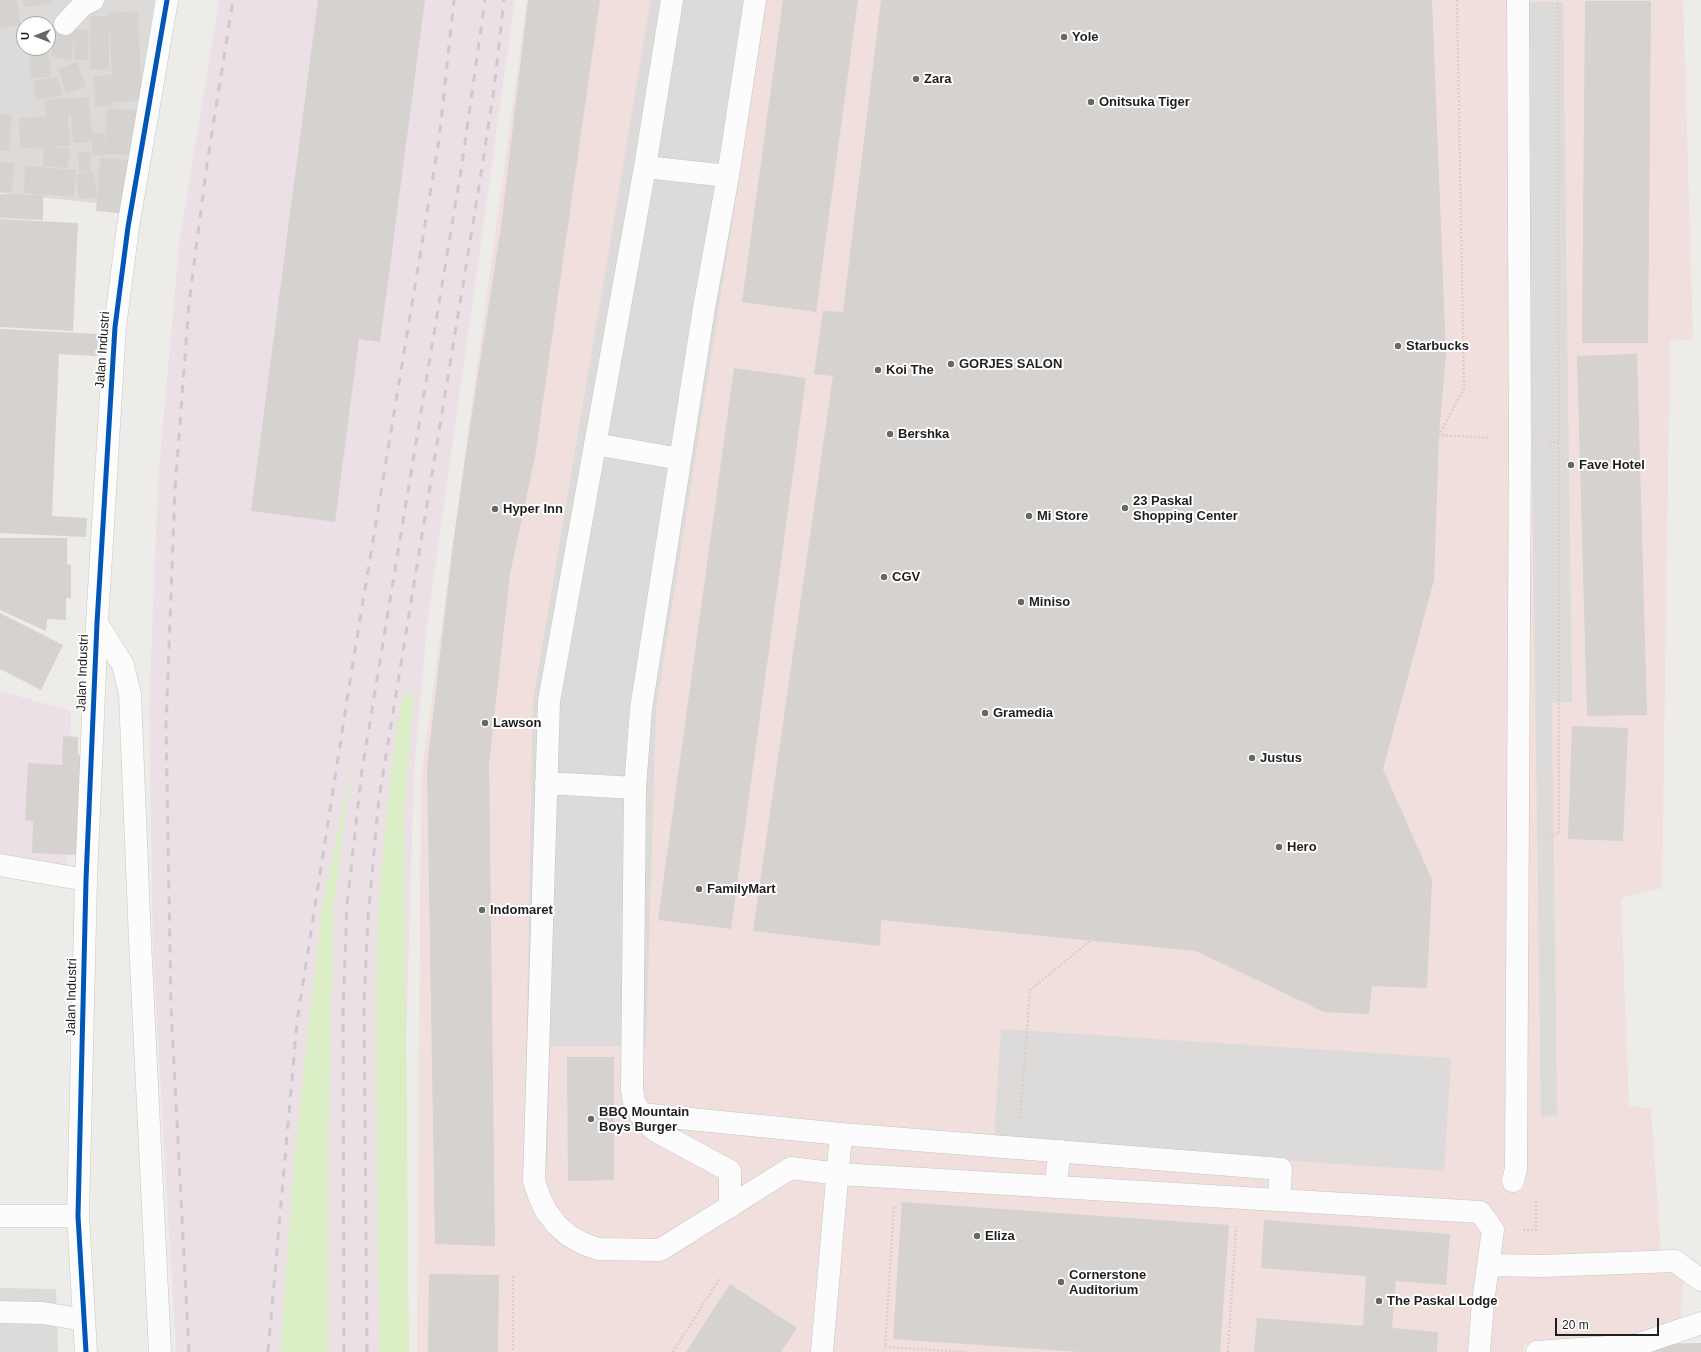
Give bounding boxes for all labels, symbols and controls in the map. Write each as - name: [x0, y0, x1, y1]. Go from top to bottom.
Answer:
- north arrow: [16, 16, 56, 56]
- place label: Yole: [1072, 29, 1098, 45]
- text: U: [19, 32, 31, 40]
- marker: Yole: [1059, 32, 1069, 42]
- place label: Zara: [924, 71, 951, 87]
- marker: Zara: [911, 74, 921, 84]
- place label: Onitsuka Tiger: [1099, 94, 1190, 110]
- marker: Onitsuka Tiger: [1086, 97, 1096, 107]
- street label: Jalan Industri: [93, 311, 113, 389]
- place label: Starbucks: [1406, 338, 1469, 354]
- marker: Starbucks: [1393, 341, 1403, 351]
- place label: GORJES SALON: [959, 356, 1062, 372]
- marker: GORJES SALON: [946, 359, 956, 369]
- place label: Koi The: [886, 362, 934, 378]
- marker: Koi The: [873, 365, 883, 375]
- place label: Bershka: [898, 426, 949, 442]
- marker: Bershka: [885, 429, 895, 439]
- place label: Fave Hotel: [1579, 457, 1645, 473]
- marker: Fave Hotel: [1566, 460, 1576, 470]
- place label: 23 Paskal Shopping Center: [1133, 493, 1238, 524]
- place label: Hyper Inn: [503, 501, 563, 517]
- marker: 23 Paskal Shopping Center: [1120, 503, 1130, 513]
- marker: Hyper Inn: [490, 504, 500, 514]
- place label: Mi Store: [1037, 508, 1088, 524]
- marker: Mi Store: [1024, 511, 1034, 521]
- place label: CGV: [892, 569, 920, 585]
- marker: CGV: [879, 572, 889, 582]
- place label: Miniso: [1029, 594, 1070, 610]
- marker: Miniso: [1016, 597, 1026, 607]
- street label: Jalan Industri: [74, 634, 92, 712]
- place label: Gramedia: [993, 705, 1053, 721]
- marker: Gramedia: [980, 708, 990, 718]
- place label: Lawson: [493, 715, 541, 731]
- marker: Lawson: [480, 718, 490, 728]
- place label: Justus: [1260, 750, 1302, 766]
- marker: Justus: [1247, 753, 1257, 763]
- place label: Hero: [1287, 839, 1317, 855]
- marker: Hero: [1274, 842, 1284, 852]
- place label: FamilyMart: [707, 881, 776, 897]
- marker: FamilyMart: [694, 884, 704, 894]
- place label: Indomaret: [490, 902, 553, 918]
- marker: Indomaret: [477, 905, 487, 915]
- street label: Jalan Industri: [64, 958, 80, 1036]
- place label: BBQ Mountain Boys Burger: [599, 1104, 689, 1135]
- marker: BBQ Mountain Boys Burger: [586, 1114, 596, 1124]
- place label: Eliza: [985, 1228, 1015, 1244]
- marker: Eliza: [972, 1231, 982, 1241]
- place label: Cornerstone Auditorium: [1069, 1267, 1146, 1298]
- marker: Cornerstone Auditorium: [1056, 1277, 1066, 1287]
- place label: The Paskal Lodge: [1387, 1293, 1498, 1309]
- marker: The Paskal Lodge: [1374, 1296, 1384, 1306]
- scale bar: [1557, 1310, 1661, 1336]
- text: 20 m: [1562, 1318, 1589, 1332]

